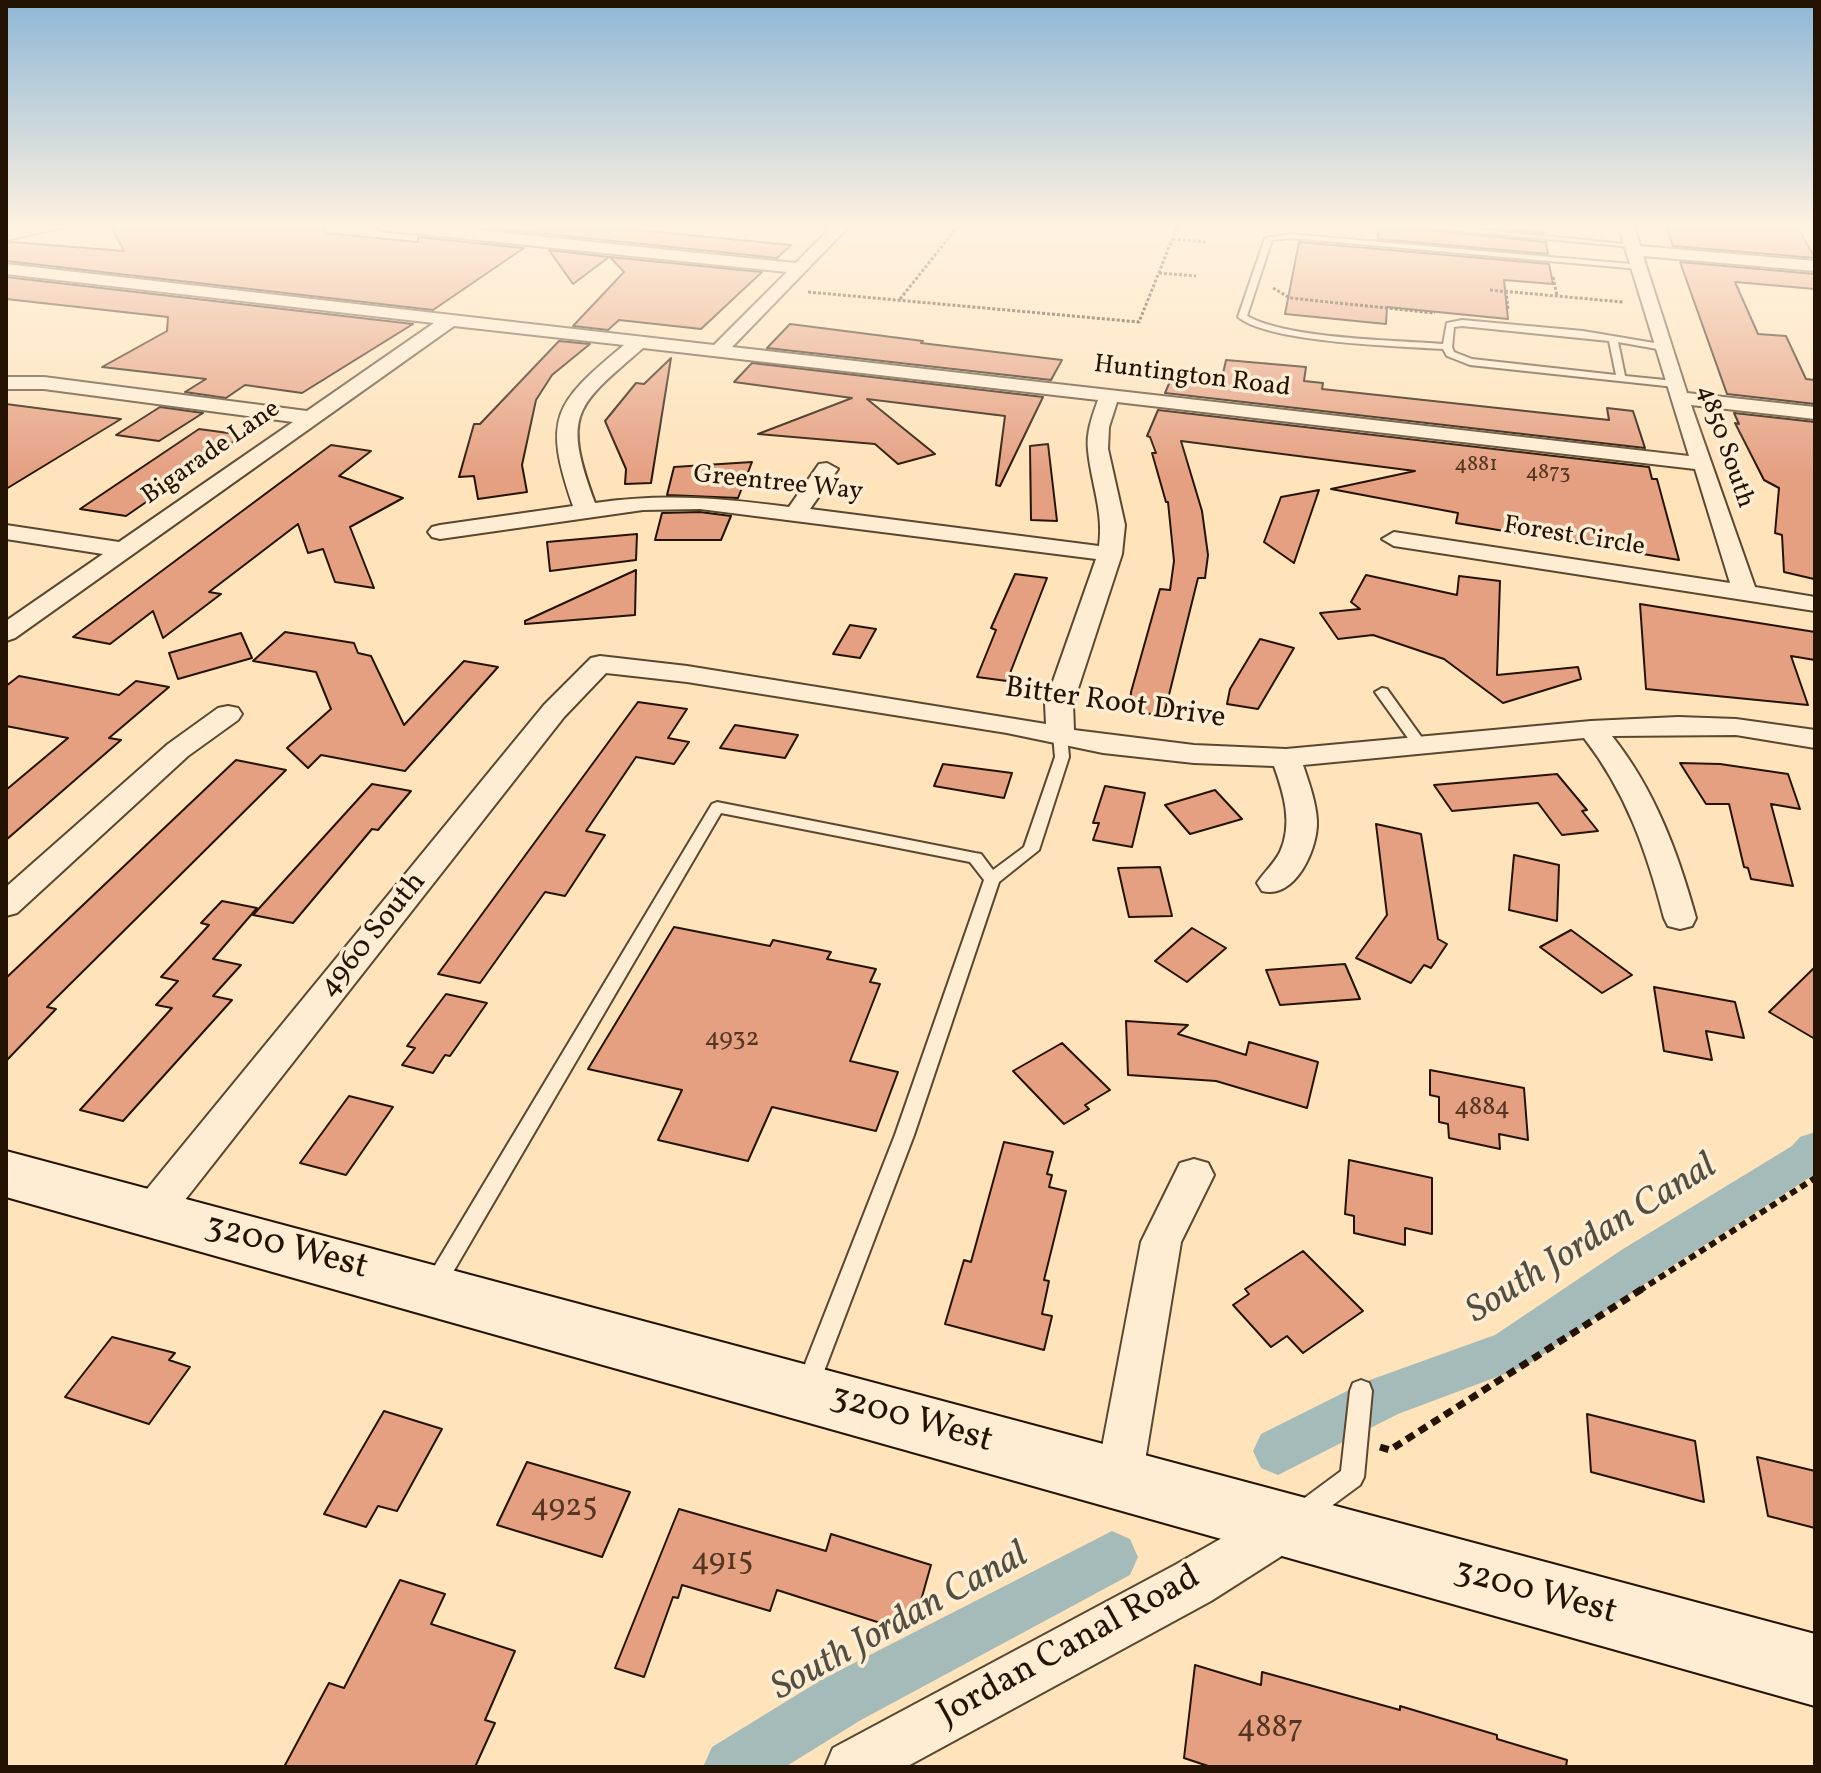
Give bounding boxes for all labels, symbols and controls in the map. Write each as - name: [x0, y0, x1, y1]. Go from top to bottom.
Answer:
- street label: Huntington Road: [1092, 350, 1292, 406]
- street label: 4850 South: [1688, 381, 1760, 513]
- street label: Bigarade Lane: [137, 395, 287, 513]
- house number: 4881: [1454, 453, 1498, 479]
- street label: Greentree Way: [692, 461, 864, 509]
- house number: 4873: [1525, 461, 1571, 487]
- street label: Forest Circle: [1501, 511, 1647, 565]
- street label: Bitter Root Drive: [1002, 672, 1228, 738]
- street label: 4960 South: [313, 866, 435, 1006]
- house number: 4932: [704, 1024, 760, 1056]
- house number: 4884: [1454, 1093, 1510, 1125]
- water label: South Jordan Canal: [1460, 1146, 1726, 1336]
- street label: 3200 West: [200, 1207, 372, 1291]
- street label: 3200 West: [825, 1377, 997, 1465]
- house number: 4925: [530, 1490, 598, 1528]
- water label: South Jordan Canal: [765, 1535, 1037, 1713]
- house number: 4915: [691, 1544, 753, 1582]
- street label: 3200 West: [1449, 1552, 1621, 1636]
- street label: Jordan Canal Road: [931, 1558, 1209, 1738]
- house number: 4887: [1237, 1711, 1303, 1749]

